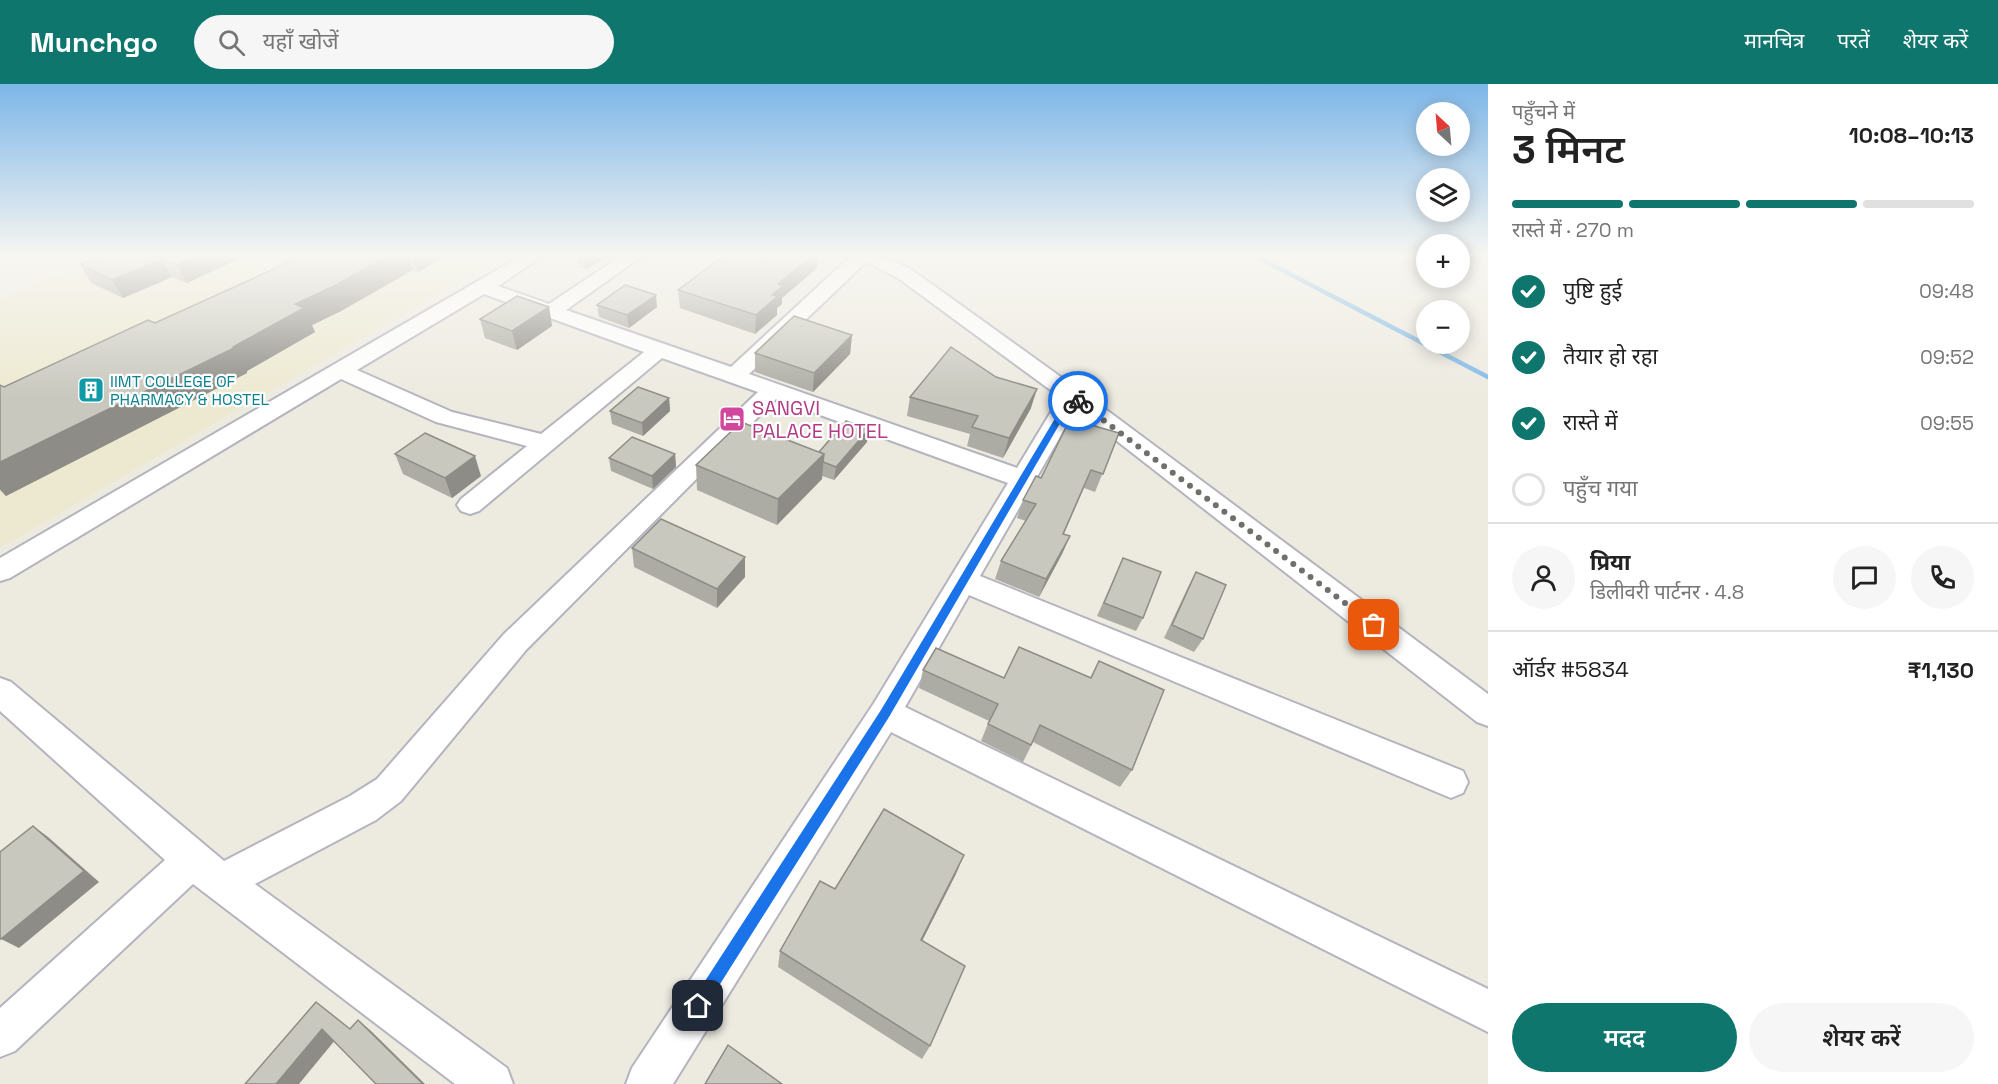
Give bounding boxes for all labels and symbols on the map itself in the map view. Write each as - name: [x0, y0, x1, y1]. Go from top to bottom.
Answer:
- north arrow: [1416, 102, 1470, 156]
- place label: IIMT COLLEGE OF PHARMACY & HOSTEL: [110, 371, 269, 410]
- courier: [1048, 371, 1108, 431]
- building icon: IIMT COLLEGE OF PHARMACY & HOSTEL: [76, 375, 106, 405]
- place label: SANGVI PALACE HOTEL: [752, 395, 888, 444]
- hotel icon: SANGVI PALACE HOTEL: [717, 404, 747, 434]
- pin: [1348, 599, 1399, 650]
- pin: [672, 980, 723, 1031]

